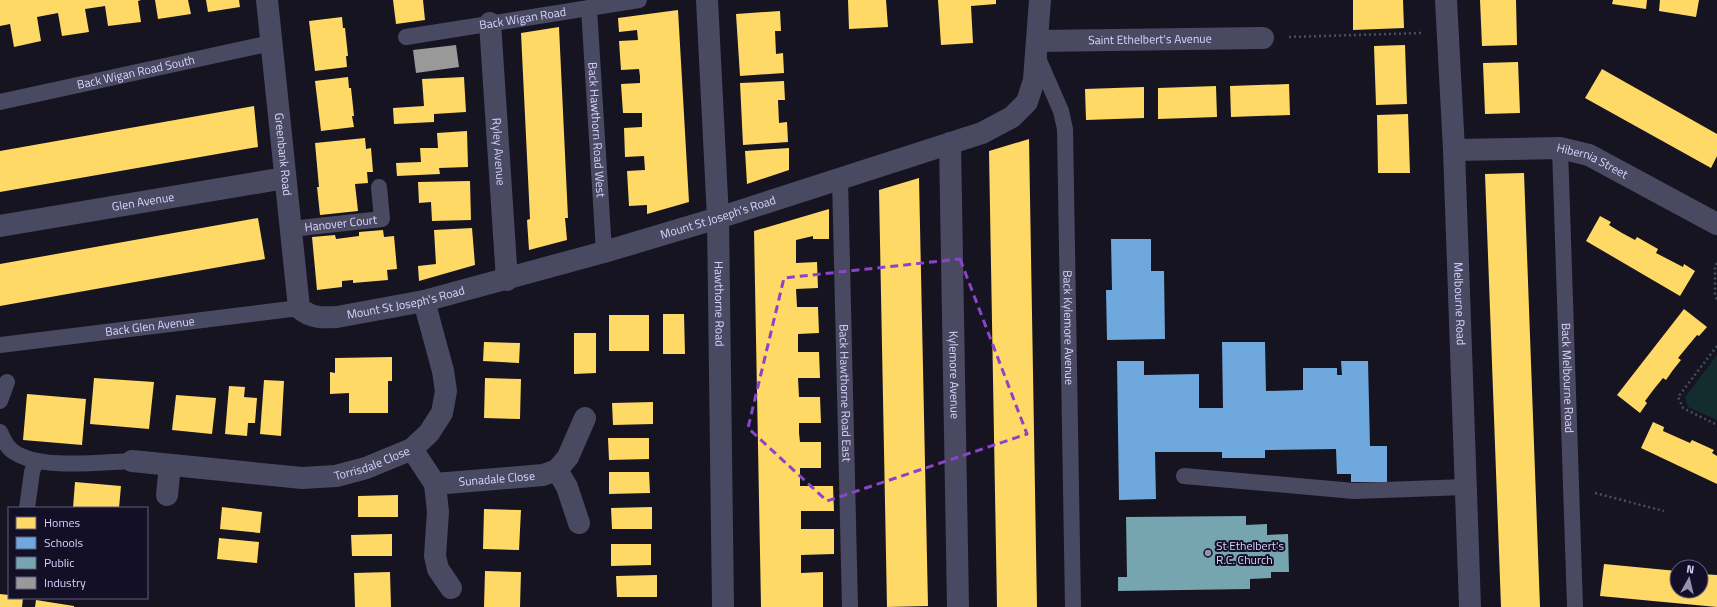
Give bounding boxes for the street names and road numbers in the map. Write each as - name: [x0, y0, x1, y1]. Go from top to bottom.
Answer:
- street label: Back Wigan Road: [478, 2, 567, 34]
- street label: Saint Ethelbert's Avenue: [1088, 29, 1212, 49]
- street label: Back Wigan Road South: [75, 50, 196, 94]
- street label: Back Hawthorn Road West: [583, 62, 611, 199]
- street label: Greenbank Road: [270, 112, 297, 196]
- street label: Ryley Avenue: [487, 117, 511, 186]
- street label: Hibernia Street: [1555, 138, 1632, 184]
- street label: Glen Avenue: [110, 187, 175, 216]
- street label: Mount St Joseph's Road: [658, 190, 778, 244]
- street label: Hanover Court: [303, 210, 379, 236]
- street label: Hawthorne Road: [710, 261, 730, 347]
- street label: Melbourne Road: [1449, 262, 1471, 346]
- street label: Back Kylemore Avenue: [1058, 270, 1079, 385]
- street label: Mount St Joseph's Road: [345, 280, 467, 324]
- street label: Back Glen Avenue: [104, 311, 196, 341]
- street label: Back Melbourne Road: [1557, 322, 1579, 433]
- street label: Back Hawthorne Road East: [834, 324, 857, 463]
- street label: Kylemore Avenue: [944, 331, 965, 419]
- street label: Torrisdale Close: [332, 441, 413, 485]
- street label: Sunadale Close: [458, 466, 536, 491]

